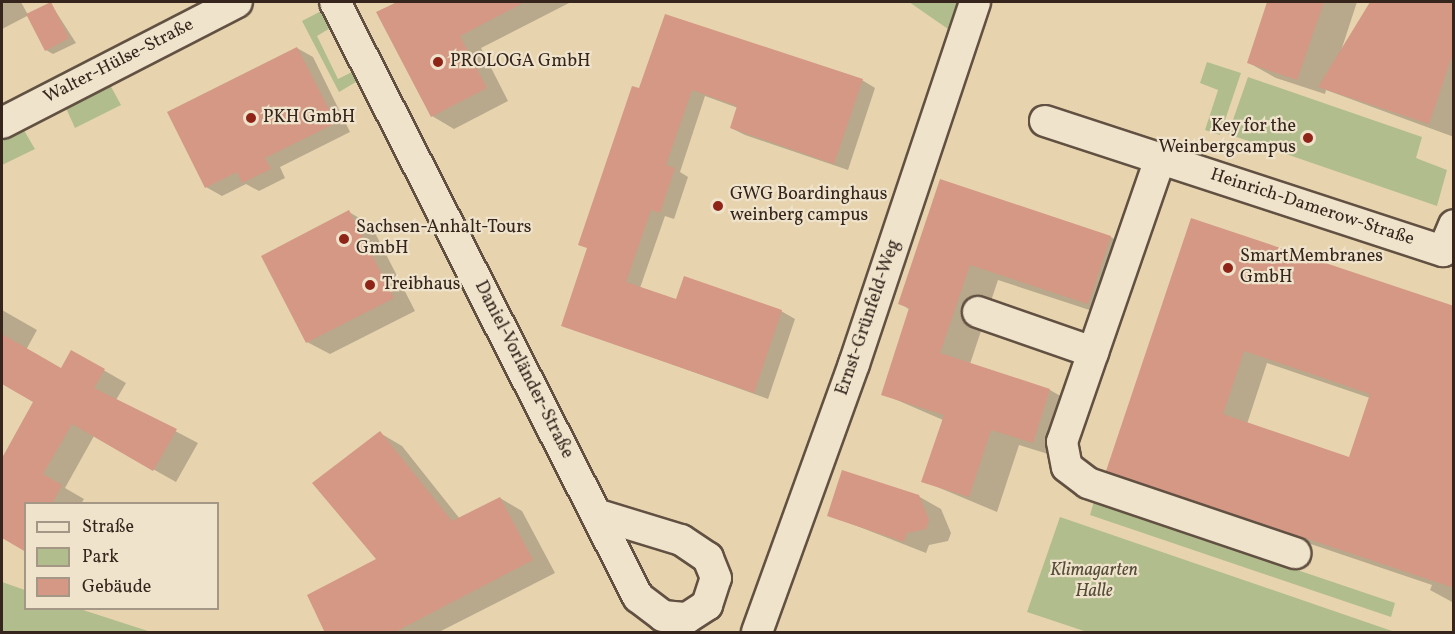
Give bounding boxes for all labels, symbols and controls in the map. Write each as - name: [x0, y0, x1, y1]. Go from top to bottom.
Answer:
- street label: Walter-Hülse-Straße: [40, 15, 198, 109]
- place label: PROLOGA GmbH: [450, 51, 591, 73]
- marker: PROLOGA GmbH: [431, 55, 445, 69]
- place label: PKH GmbH: [263, 107, 355, 129]
- marker: PKH GmbH: [244, 111, 258, 125]
- place label: Key for the Weinbergcampus: [1158, 117, 1296, 160]
- marker: Key for the Weinbergcampus: [1301, 131, 1315, 145]
- street label: Heinrich-Damerow-Straße: [1207, 165, 1417, 251]
- place label: GWG Boardinghaus weinberg campus: [730, 185, 887, 228]
- marker: GWG Boardinghaus weinberg campus: [711, 199, 725, 213]
- place label: Sachsen-Anhalt-Tours GmbH: [356, 218, 531, 260]
- marker: Sachsen-Anhalt-Tours GmbH: [337, 232, 351, 246]
- street label: Ernst-Grünfeld-Weg: [832, 237, 906, 399]
- place label: SmartMembranes GmbH: [1240, 247, 1383, 290]
- marker: SmartMembranes GmbH: [1221, 261, 1235, 275]
- place label: Treibhaus: [382, 274, 461, 296]
- marker: Treibhaus: [363, 278, 377, 292]
- street label: Daniel-Vorländer-Straße: [469, 278, 577, 462]
- legend: [24, 502, 219, 610]
- text: Straße: [82, 515, 134, 540]
- text: Park: [82, 545, 119, 570]
- park label: Klimagarten Halle: [1050, 561, 1138, 604]
- text: Gebäude: [82, 575, 151, 600]

